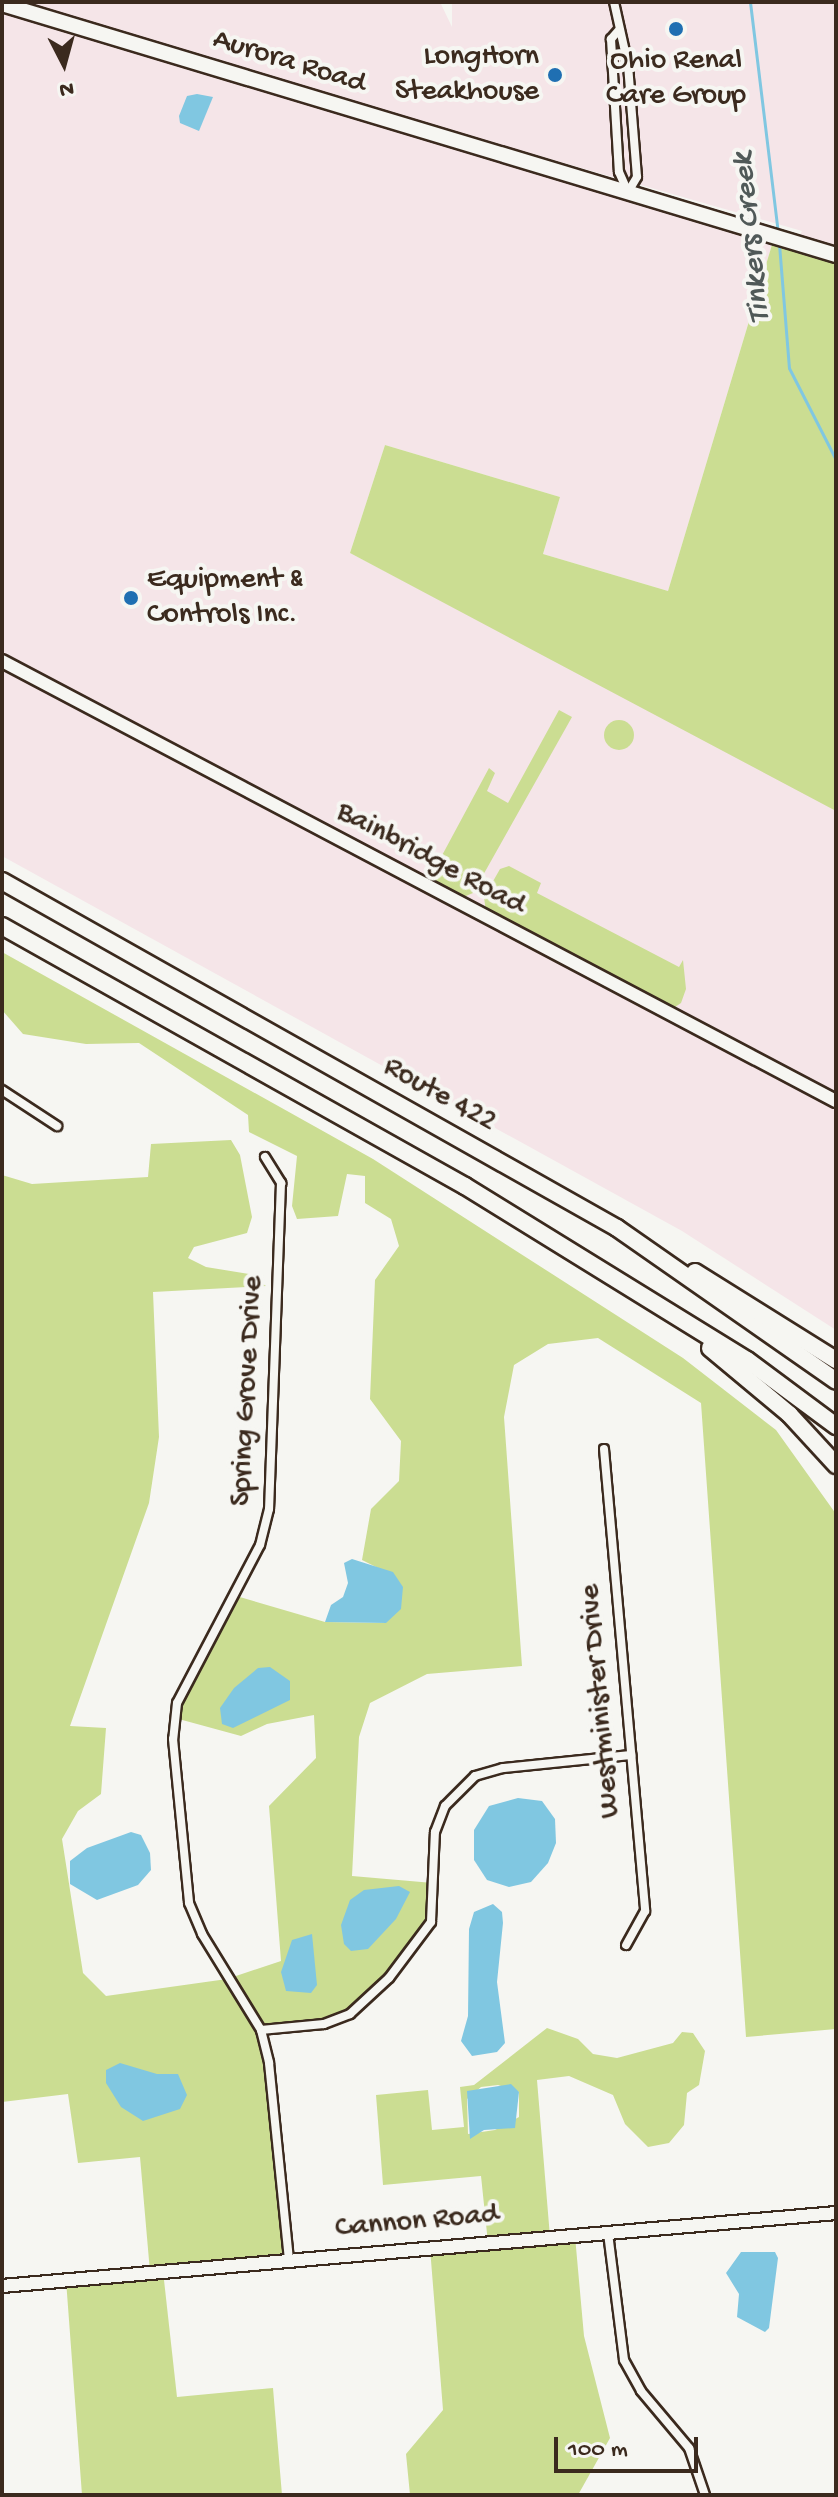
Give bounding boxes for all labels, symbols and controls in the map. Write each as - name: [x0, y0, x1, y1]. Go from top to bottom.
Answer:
- marker: Ohio Renal Care Group: [665, 18, 687, 40]
- street label: Aurora Road: [208, 23, 370, 103]
- north arrow: [24, 24, 104, 104]
- place label: LongHorn Steakhouse: [395, 40, 539, 110]
- place label: Ohio Renal Care Group: [606, 44, 746, 114]
- marker: LongHorn Steakhouse: [546, 66, 564, 84]
- text: N: [58, 74, 75, 102]
- water label: Tinkers Creek: [725, 151, 781, 325]
- place label: Equipment & Controls Inc.: [147, 563, 303, 634]
- marker: Equipment & Controls Inc.: [122, 589, 140, 607]
- street label: Bainbridge Road: [330, 795, 530, 925]
- street label: Route 422: [376, 1050, 502, 1142]
- street label: Spring Grove Drive: [225, 1275, 273, 1507]
- street label: Westminister Drive: [574, 1583, 630, 1819]
- street label: Cannon Road: [334, 2198, 500, 2248]
- scale bar: [558, 2421, 702, 2471]
- text: 100 m: [568, 2436, 628, 2465]

